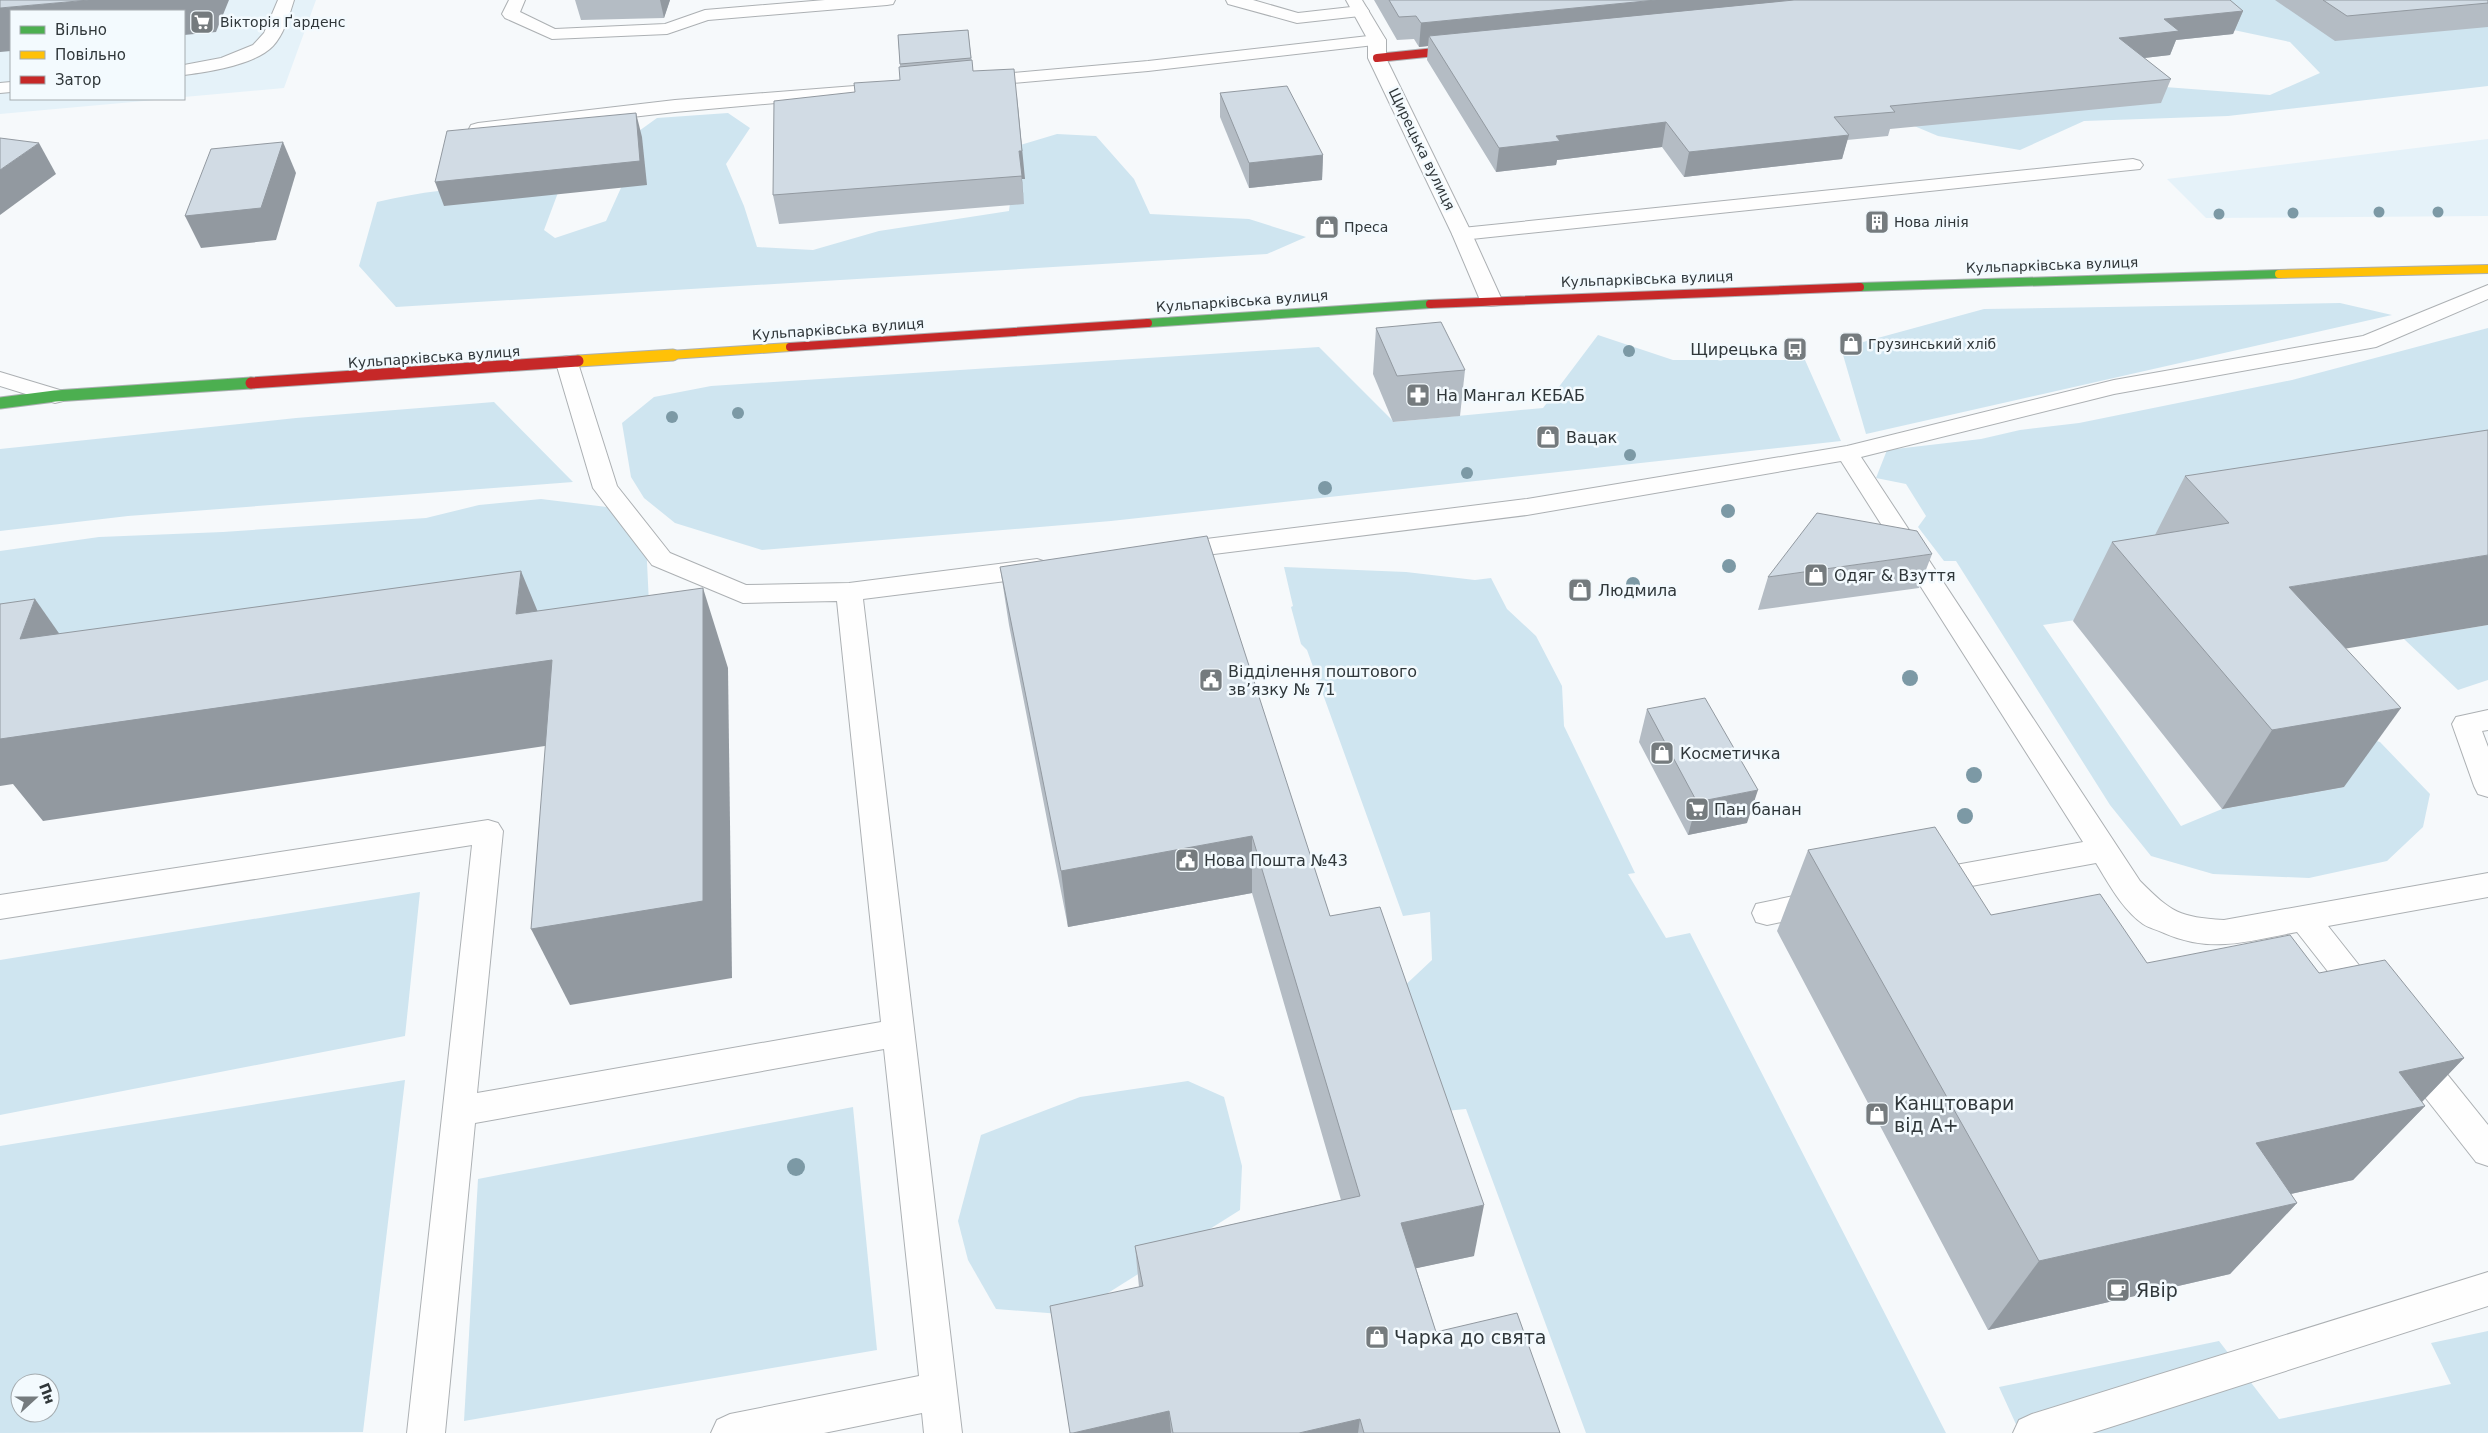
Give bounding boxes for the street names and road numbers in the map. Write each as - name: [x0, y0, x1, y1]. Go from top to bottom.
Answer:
- street label: Щирецька вулиця: [1386, 85, 1458, 213]
- street label: Кульпарківська вулиця: [1965, 254, 2139, 276]
- street label: Кульпарківська вулиця: [1560, 268, 1734, 290]
- street label: Кульпарківська вулиця: [1155, 287, 1329, 315]
- street label: Кульпарківська вулиця: [751, 315, 925, 343]
- street label: Кульпарківська вулиця: [347, 343, 521, 371]

